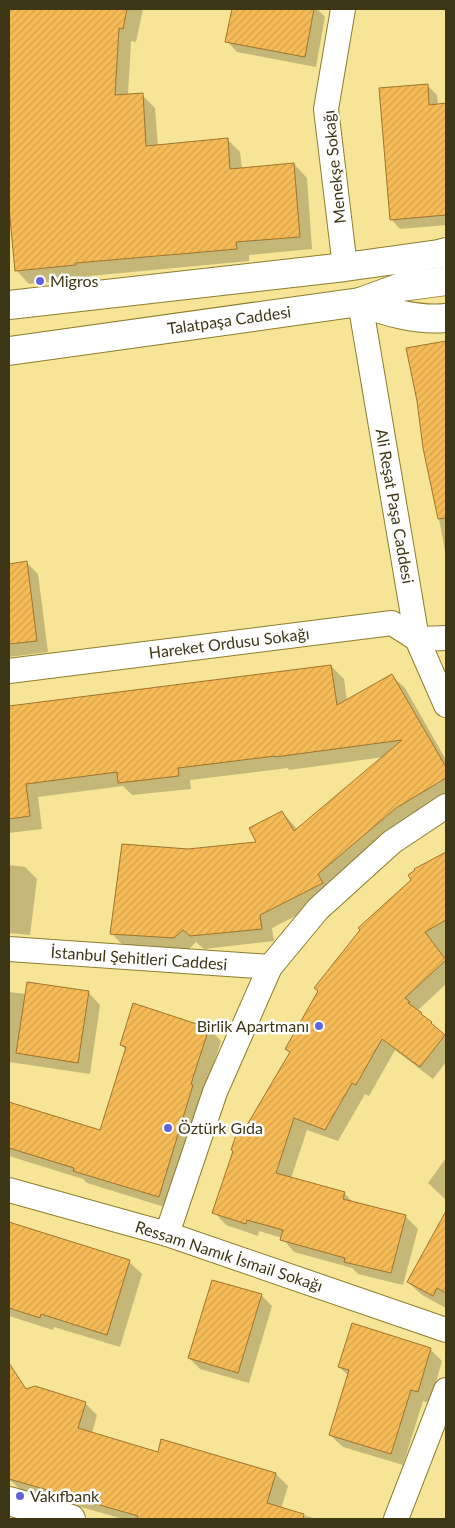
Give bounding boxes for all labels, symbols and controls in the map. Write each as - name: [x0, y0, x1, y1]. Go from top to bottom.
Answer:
- street label: Menekşe Sokağı: [318, 109, 349, 225]
- place label: Migros: [50, 271, 98, 290]
- marker: Migros: [34, 275, 46, 287]
- street label: Talatpaşa Caddesi: [166, 301, 292, 338]
- street label: Ali Reşat Paşa Caddesi: [372, 427, 418, 585]
- street label: Hareket Ordusu Sokağı: [148, 623, 310, 662]
- street label: İstanbul Şehitleri Caddesi: [50, 942, 228, 973]
- place label: Birlik Apartmanı: [197, 1016, 309, 1035]
- marker: Birlik Apartmanı: [313, 1020, 325, 1032]
- place label: Öztürk Gıda: [178, 1118, 263, 1137]
- marker: Öztürk Gıda: [162, 1122, 174, 1134]
- street label: Ressam Namık İsmail Sokağı: [133, 1216, 325, 1295]
- place label: Vakıfbank: [30, 1486, 100, 1505]
- marker: Vakıfbank: [14, 1490, 26, 1502]

